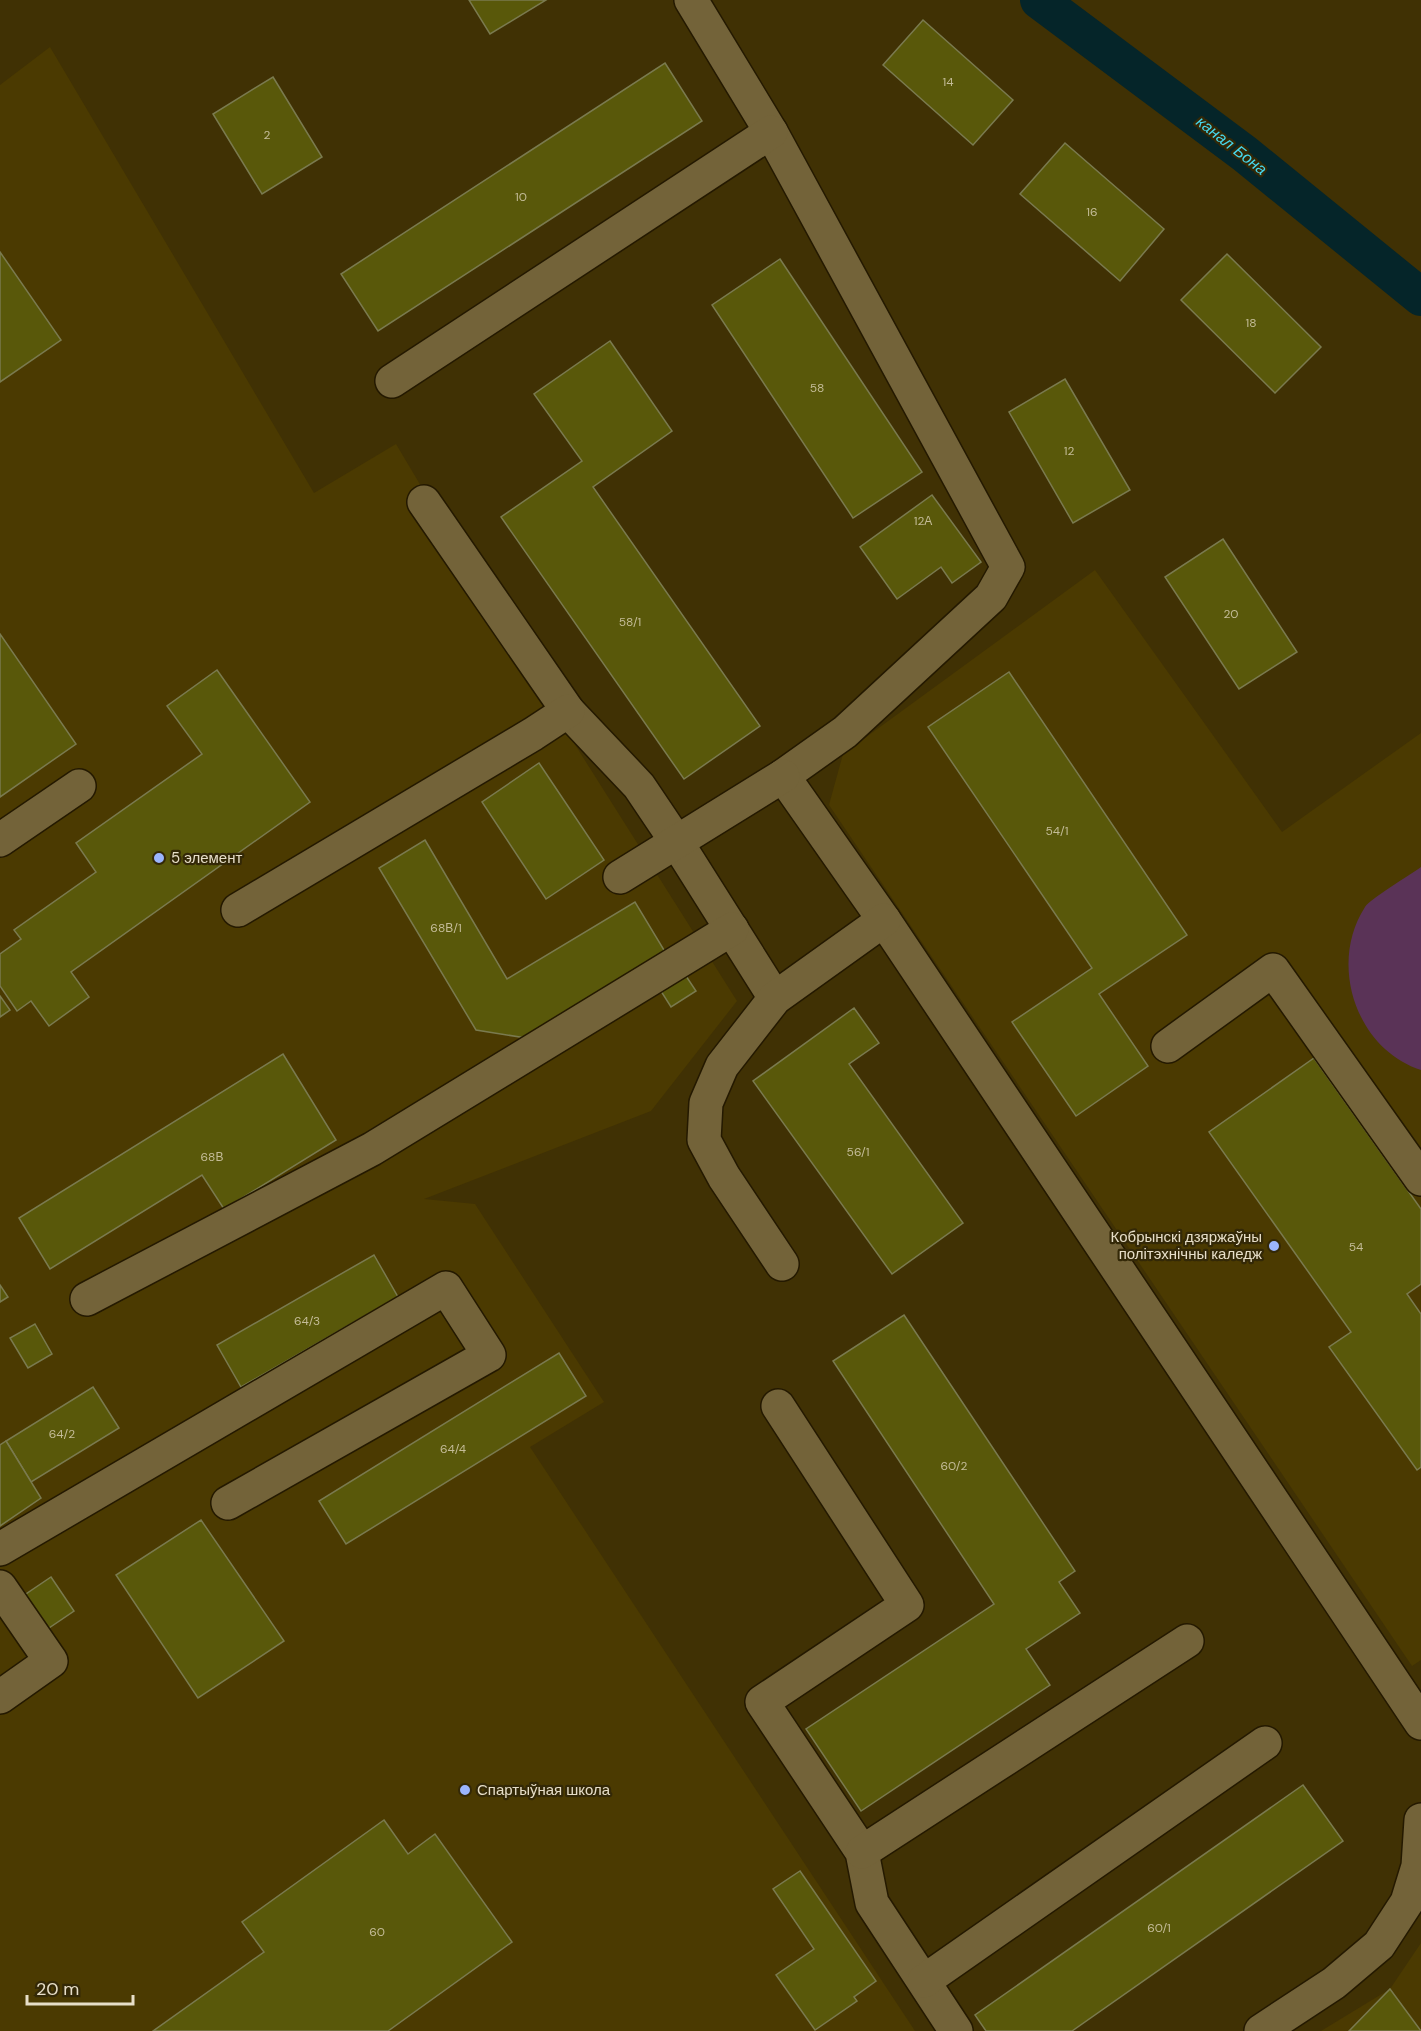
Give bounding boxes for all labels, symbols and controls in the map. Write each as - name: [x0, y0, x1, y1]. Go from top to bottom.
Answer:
- house number: 14: [942, 74, 954, 90]
- water label: канал Бона: [1192, 111, 1272, 180]
- house number: 2: [264, 127, 271, 143]
- house number: 10: [515, 189, 527, 205]
- house number: 16: [1086, 204, 1098, 220]
- house number: 18: [1245, 315, 1257, 331]
- house number: 58: [810, 380, 824, 396]
- house number: 12: [1064, 443, 1074, 459]
- house number: 12А: [914, 513, 932, 529]
- house number: 20: [1223, 606, 1239, 622]
- house number: 58/1: [619, 614, 641, 630]
- house number: 54/1: [1045, 823, 1069, 839]
- place label: 5 элемент: [171, 848, 242, 868]
- marker: 5 элемент: [152, 851, 166, 865]
- house number: 68В/1: [430, 920, 462, 936]
- house number: 56/1: [847, 1144, 869, 1160]
- house number: 68В: [201, 1149, 223, 1165]
- place label: Кобрынскі дзяржаўны політэхнічны каледж: [1111, 1227, 1262, 1264]
- marker: Кобрынскі дзяржаўны політэхнічны каледж: [1267, 1239, 1281, 1253]
- house number: 54: [1349, 1239, 1363, 1255]
- house number: 64/3: [294, 1313, 320, 1329]
- house number: 64/2: [49, 1426, 75, 1442]
- house number: 64/4: [440, 1441, 466, 1457]
- house number: 60/2: [941, 1458, 968, 1474]
- place label: Спартыўная школа: [477, 1780, 611, 1800]
- marker: Спартыўная школа: [458, 1783, 472, 1797]
- house number: 60/1: [1147, 1920, 1171, 1936]
- house number: 60: [369, 1924, 385, 1940]
- scale bar: [27, 1968, 134, 2006]
- text: 20 m: [36, 1977, 79, 2001]

